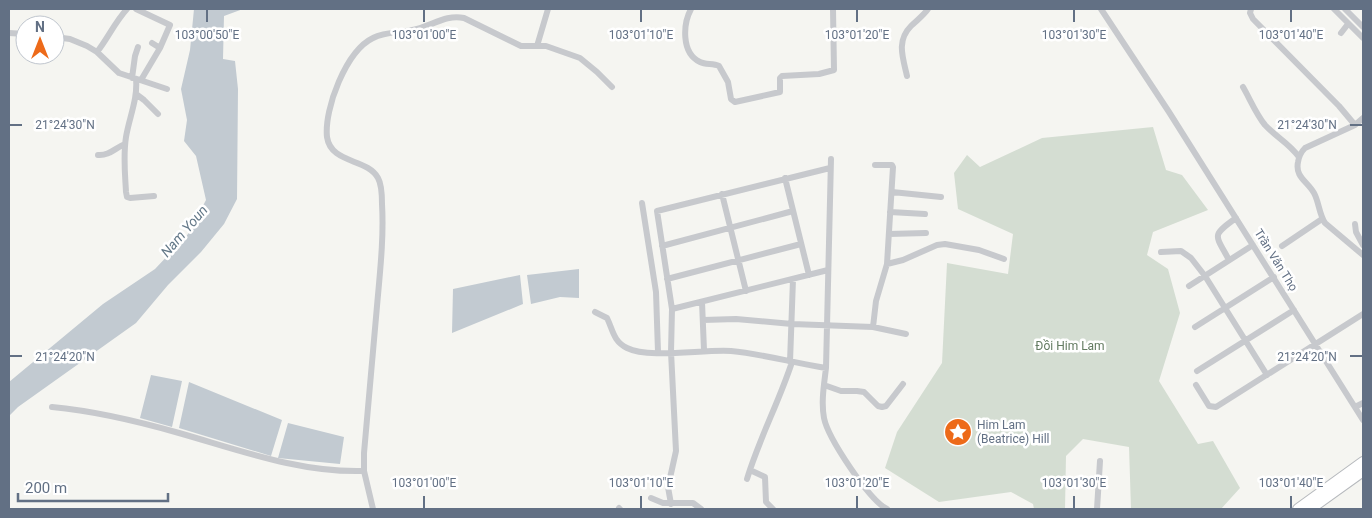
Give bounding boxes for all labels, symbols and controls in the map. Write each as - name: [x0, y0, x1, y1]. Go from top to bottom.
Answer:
- north arrow: [15, 15, 65, 65]
- text: N: [35, 19, 45, 35]
- text: 103°00'50"E: [175, 28, 239, 42]
- text: 103°01'00"E: [392, 28, 456, 42]
- text: 103°01'10"E: [609, 28, 673, 42]
- text: 103°01'20"E: [825, 28, 889, 42]
- text: 103°01'30"E: [1042, 28, 1106, 42]
- text: 103°01'40"E: [1259, 28, 1323, 42]
- text: 21°24'30"N: [35, 118, 95, 132]
- text: 21°24'30"N: [1277, 118, 1337, 132]
- water label: Nam Youn: [157, 202, 211, 260]
- street label: Trần Văn Thọ: [1251, 226, 1301, 294]
- park label: Đồi Him Lam: [1035, 339, 1105, 353]
- text: 21°24'20"N: [35, 350, 95, 364]
- text: 21°24'20"N: [1277, 350, 1337, 364]
- place icon: Him Lam (Beatrice) Hill: [943, 417, 973, 447]
- place label: Him Lam (Beatrice) Hill: [977, 418, 1050, 446]
- scale bar: [18, 470, 168, 502]
- text: 103°01'00"E: [392, 476, 456, 490]
- text: 103°01'10"E: [609, 476, 673, 490]
- text: 103°01'20"E: [825, 476, 889, 490]
- text: 103°01'30"E: [1042, 476, 1106, 490]
- text: 103°01'40"E: [1259, 476, 1323, 490]
- text: 200 m: [25, 479, 67, 497]

